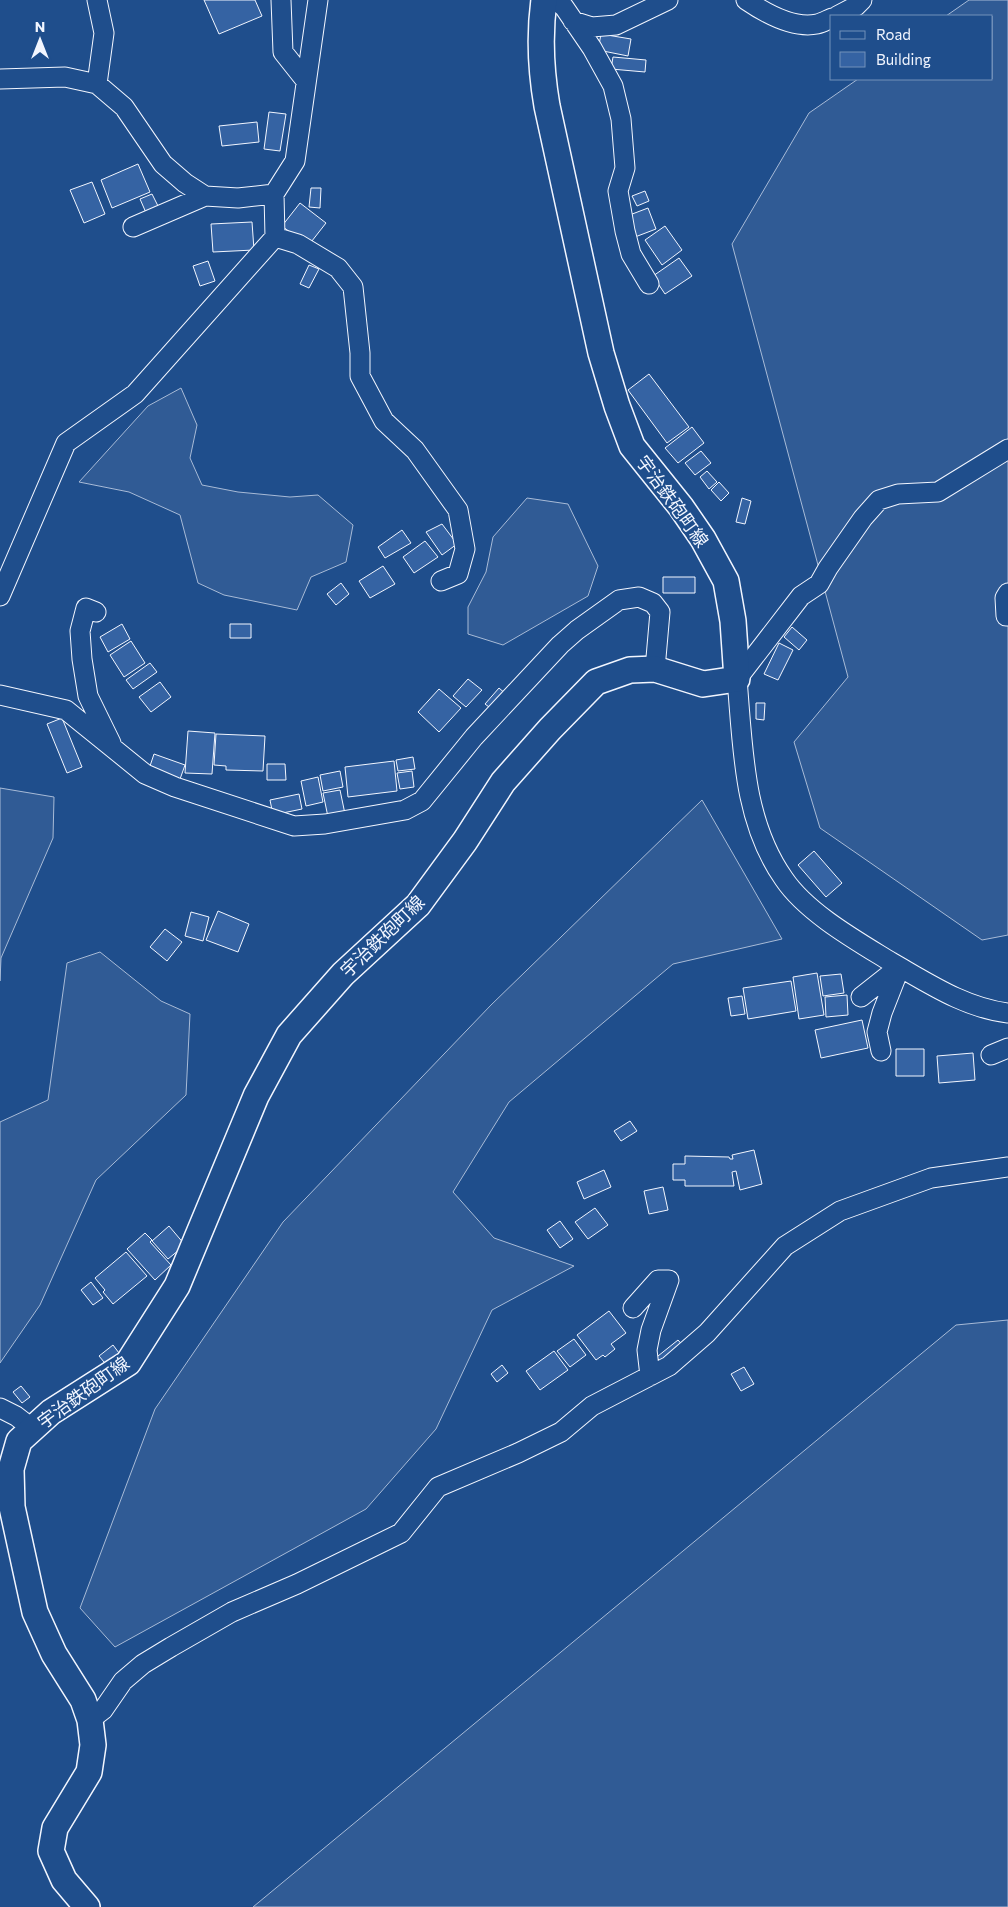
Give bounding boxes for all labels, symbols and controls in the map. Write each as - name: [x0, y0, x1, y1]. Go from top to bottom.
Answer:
- north arrow: [15, 15, 65, 65]
- legend: [830, 15, 993, 80]
- text: N: [35, 18, 45, 35]
- text: Road: [876, 25, 911, 43]
- text: Building: [876, 50, 931, 68]
- street label: 宇治鉄砲町線: [632, 451, 714, 551]
- street label: 宇治鉄砲町線: [336, 891, 428, 981]
- street label: 宇治鉄砲町線: [33, 1351, 133, 1433]

